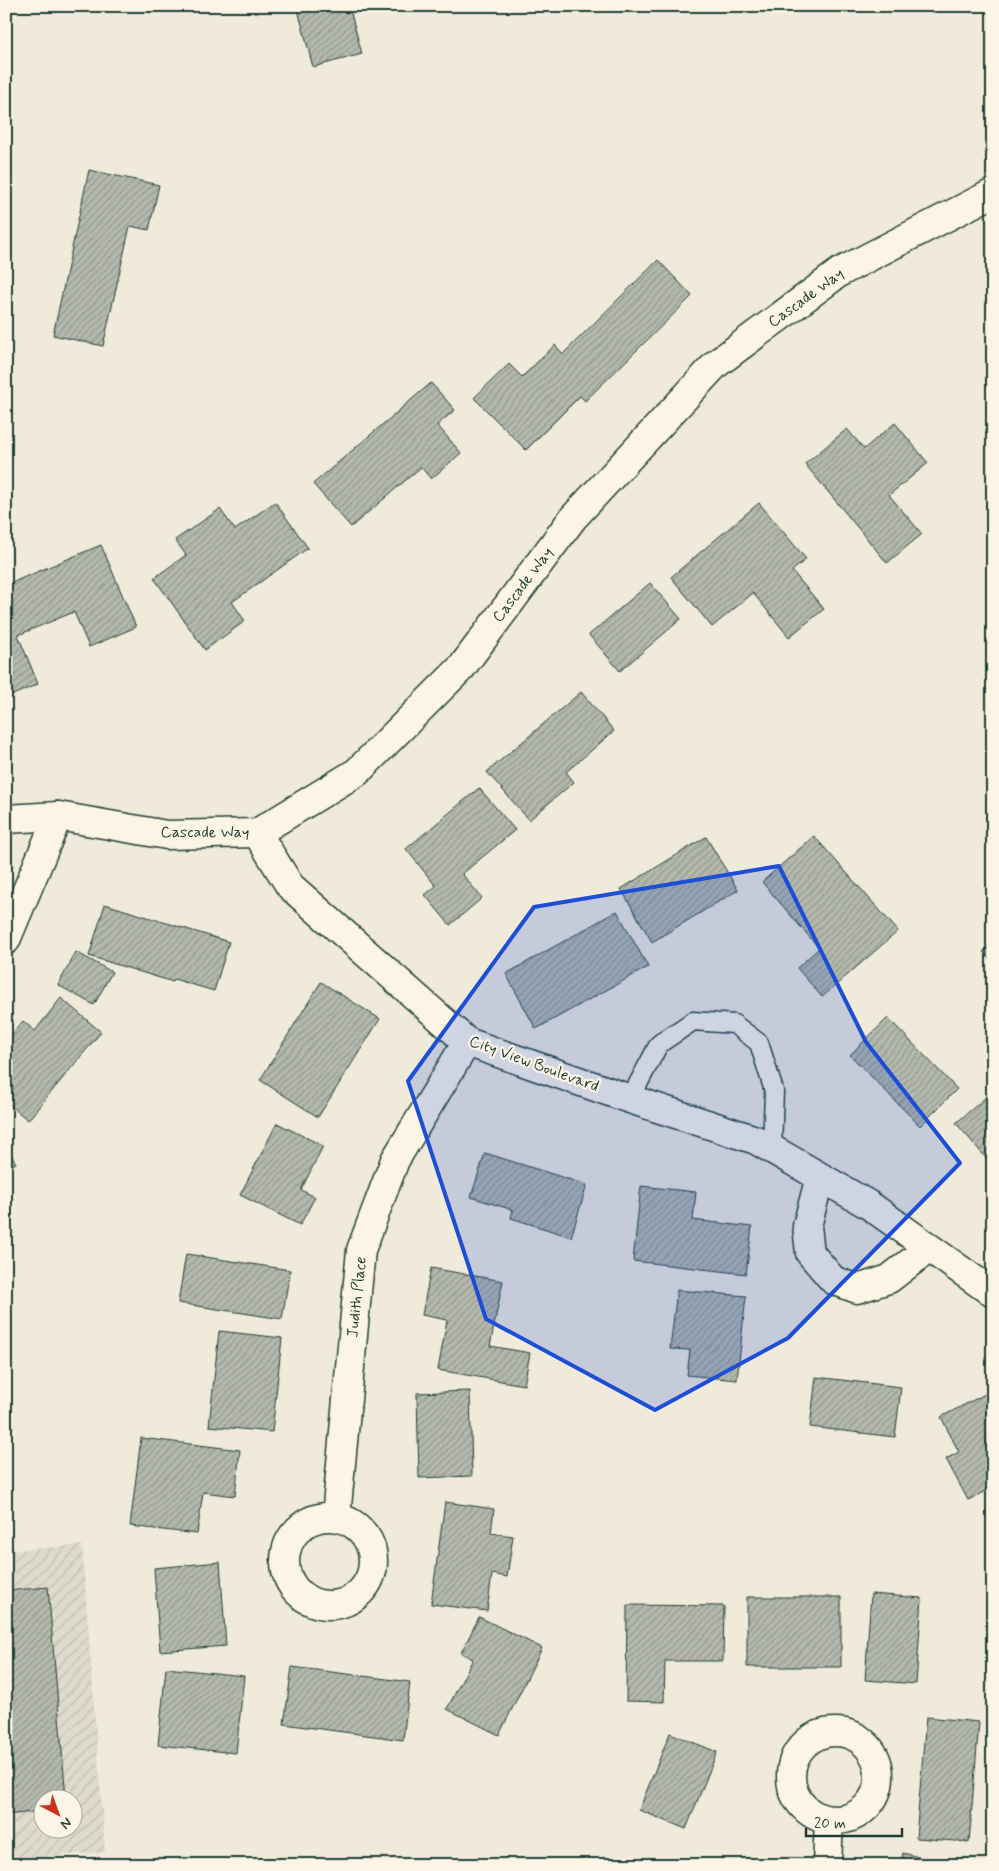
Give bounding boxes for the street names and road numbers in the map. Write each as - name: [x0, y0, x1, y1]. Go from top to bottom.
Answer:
- street label: Cascade Way: [764, 263, 848, 333]
- street label: Cascade Way: [488, 543, 558, 627]
- street label: Cascade Way: [161, 822, 249, 843]
- street label: City View Boulevard: [466, 1031, 602, 1097]
- street label: Judith Place: [342, 1255, 372, 1339]

